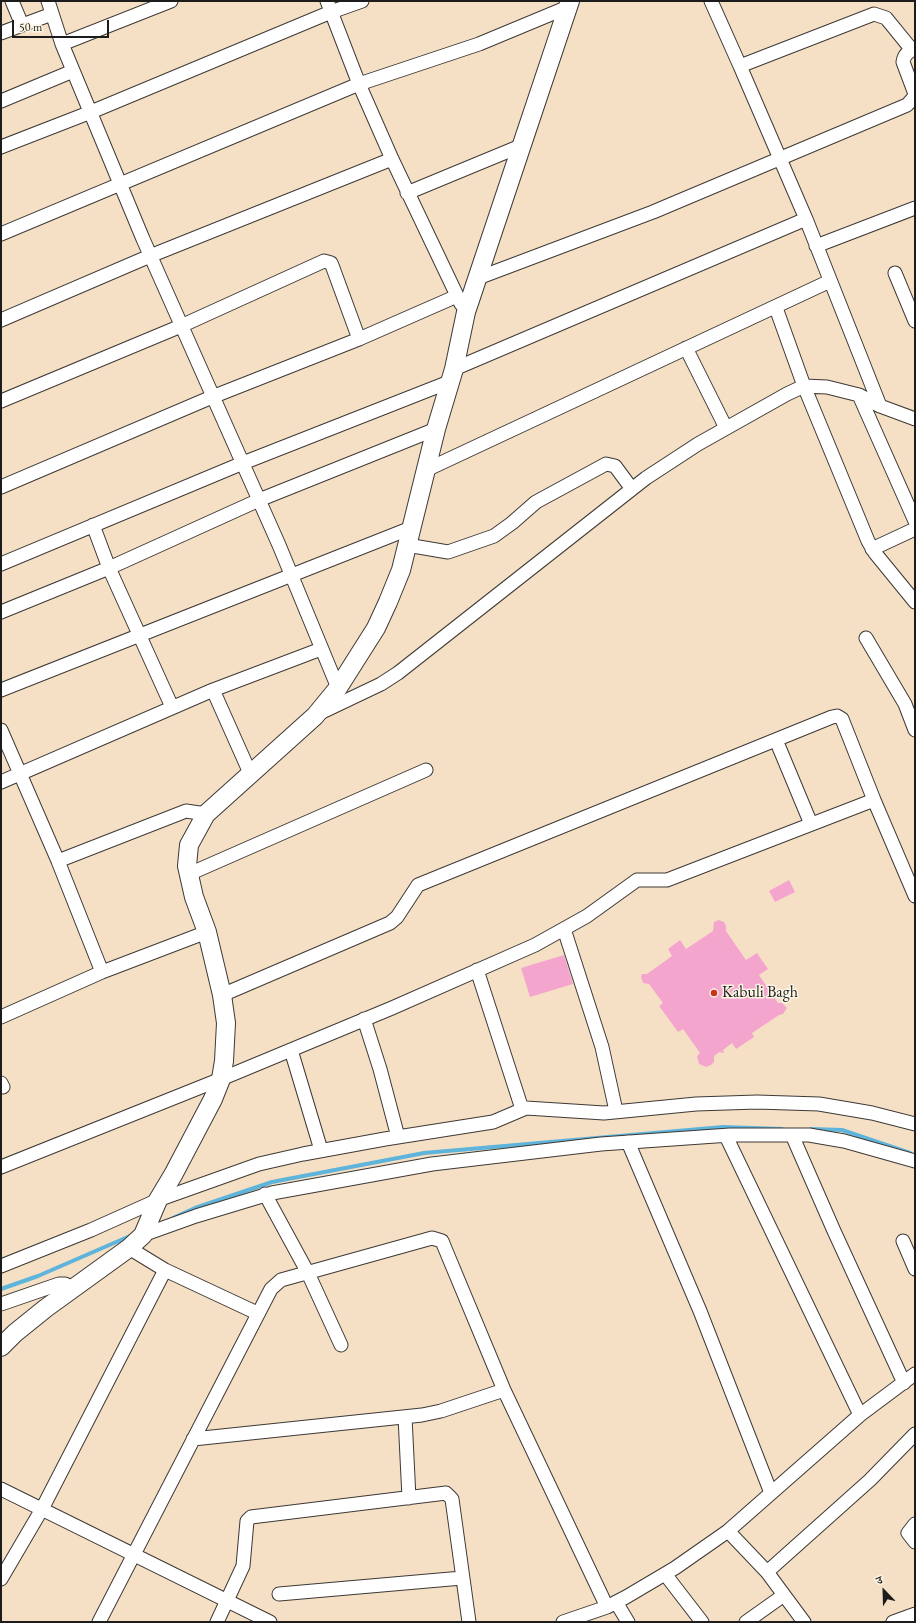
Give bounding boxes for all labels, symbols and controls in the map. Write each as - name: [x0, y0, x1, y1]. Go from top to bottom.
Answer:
- scale bar: [14, 12, 111, 38]
- text: 50 m: [19, 19, 42, 35]
- place label: Kabuli Bagh: [722, 983, 798, 1003]
- marker: Kabuli Bagh: [709, 988, 719, 998]
- north arrow: [864, 1571, 904, 1611]
- text: उ: [874, 1572, 885, 1587]

